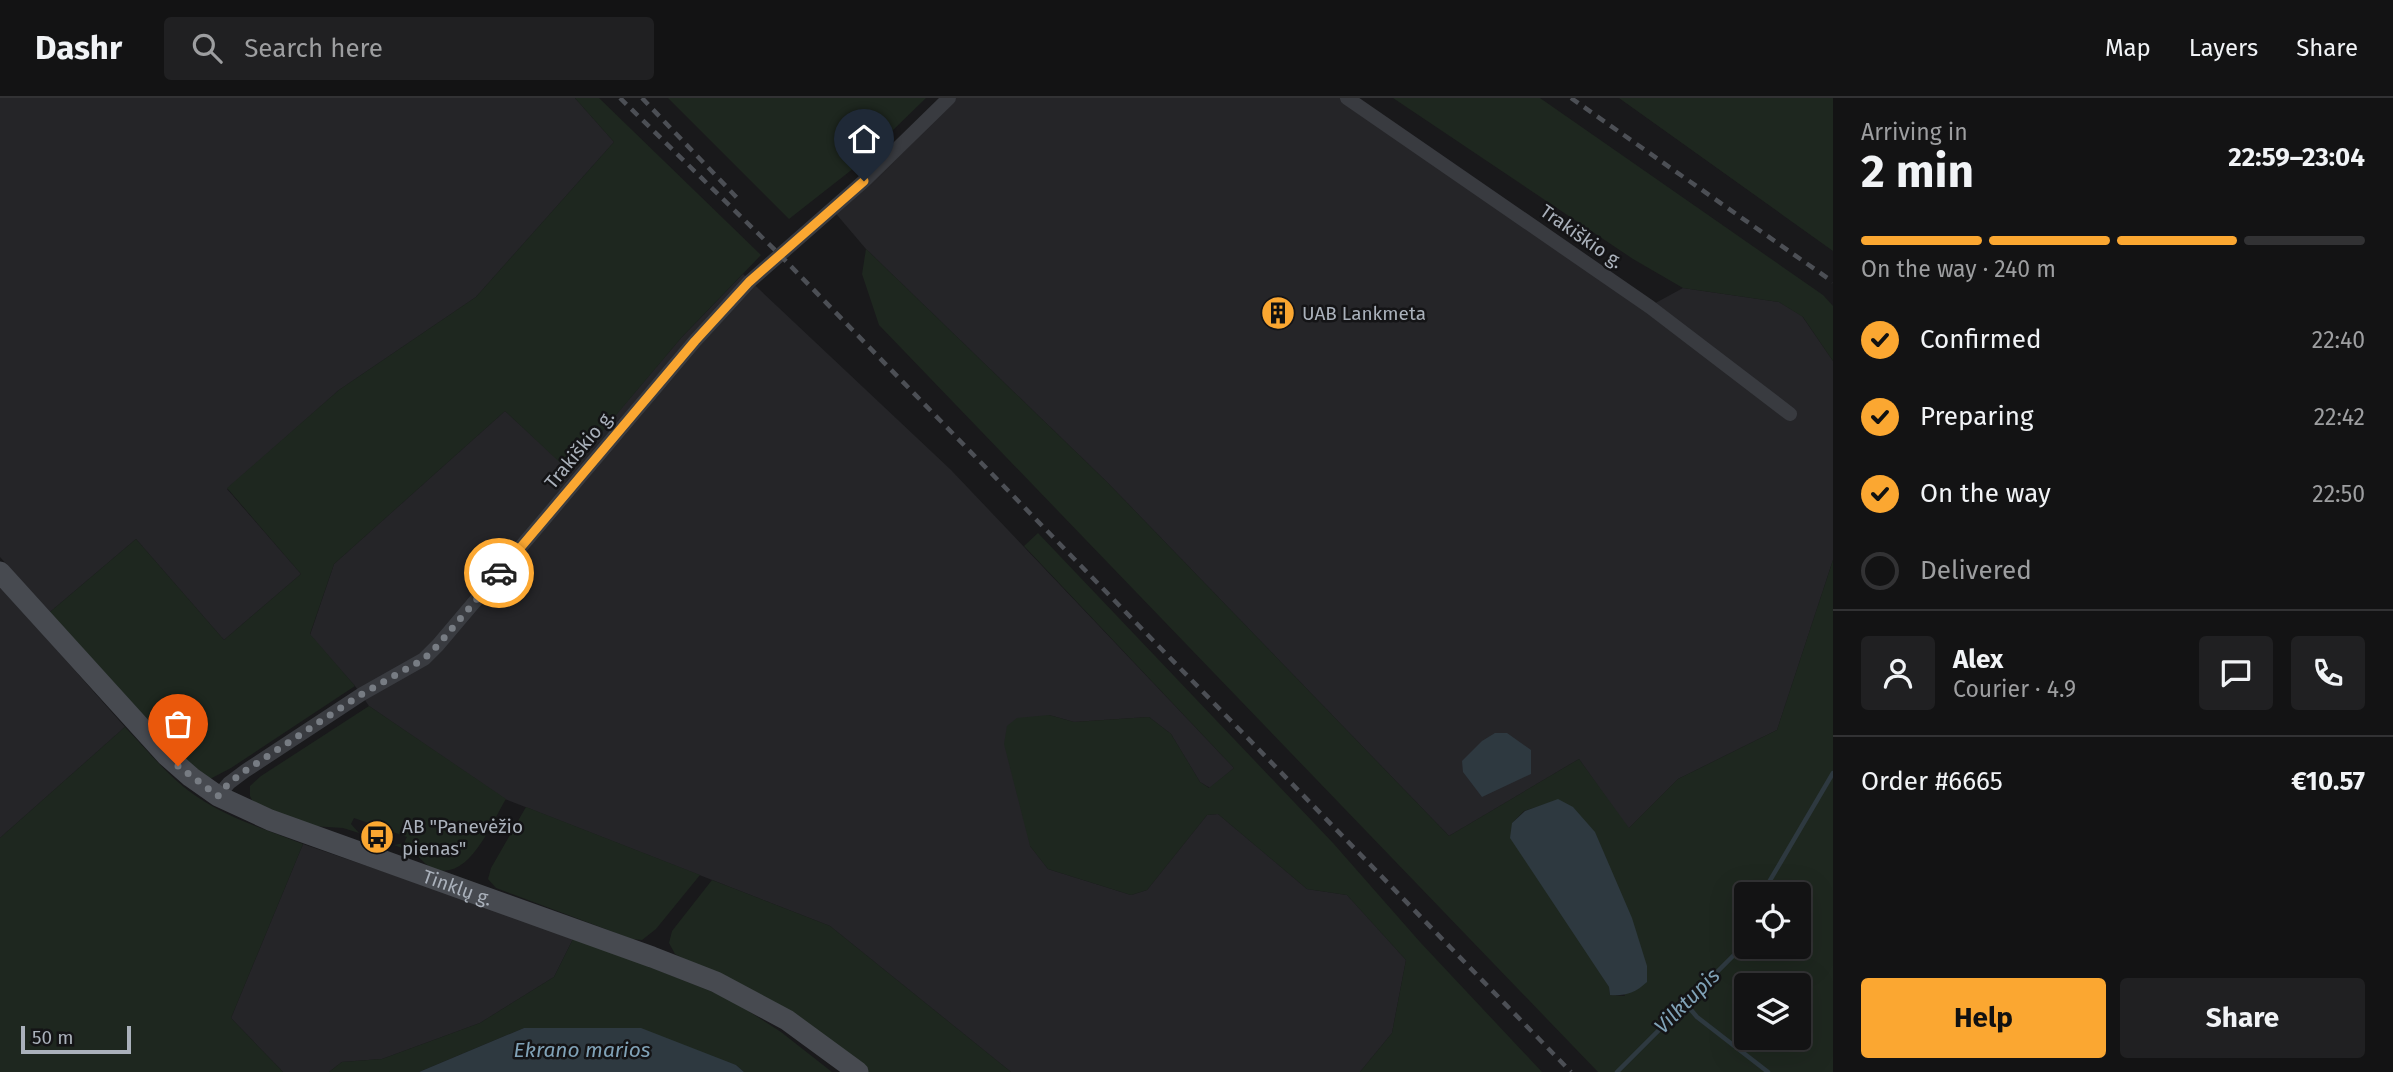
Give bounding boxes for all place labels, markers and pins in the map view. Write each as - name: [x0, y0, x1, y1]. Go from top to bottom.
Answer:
- pin: [834, 109, 894, 181]
- building icon: UAB Lankmeta: [1259, 294, 1297, 332]
- place label: UAB Lankmeta: [1302, 302, 1426, 325]
- pin: [148, 694, 208, 766]
- place label: AB "Panevėžio pienas": [402, 815, 523, 860]
- bus stop icon: AB "Panevėžio pienas": [358, 818, 396, 856]

